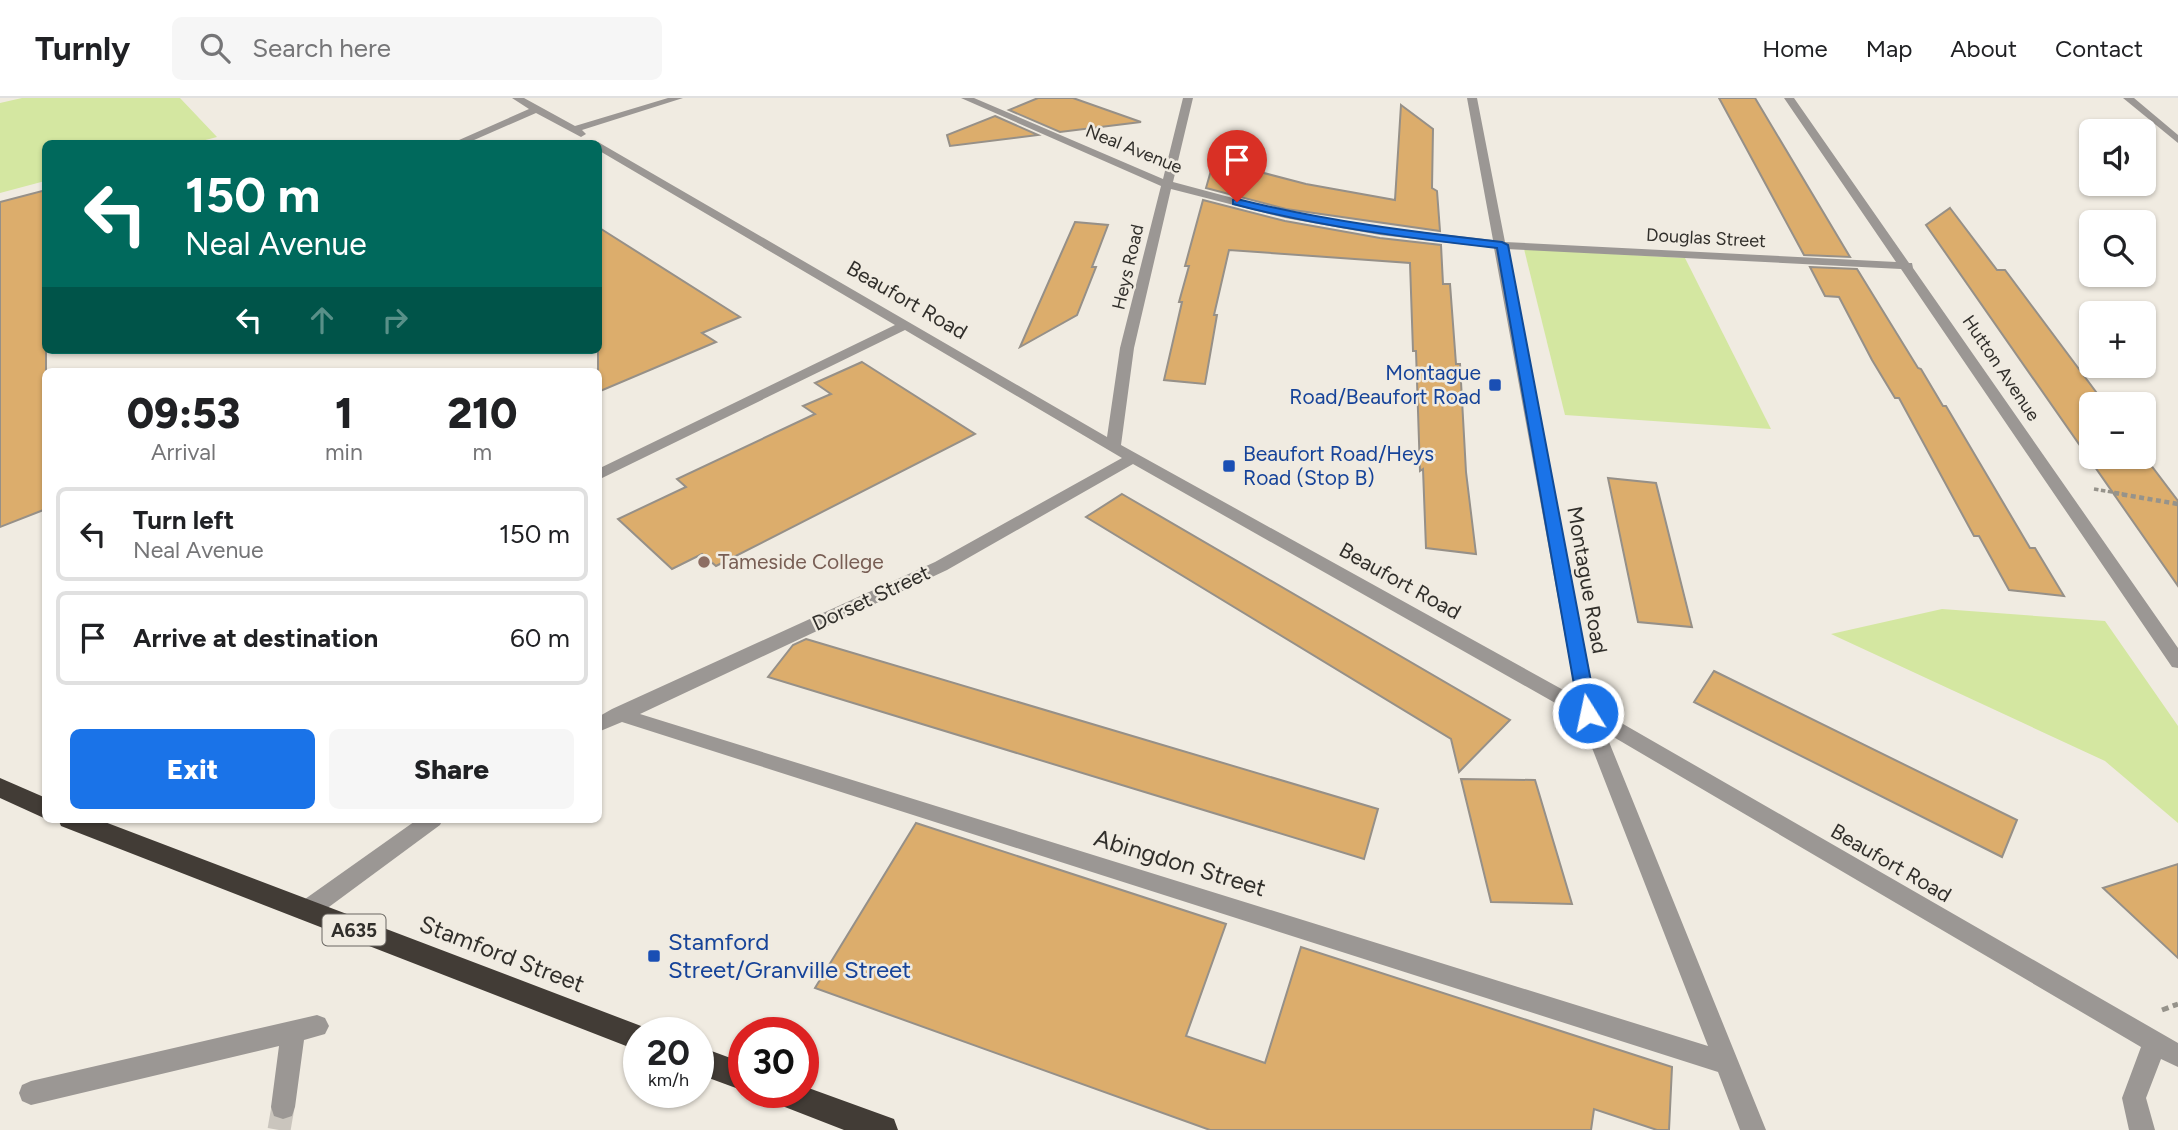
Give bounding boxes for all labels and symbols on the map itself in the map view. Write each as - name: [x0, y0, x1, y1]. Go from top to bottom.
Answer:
- street label: Neal Avenue: [1082, 120, 1186, 178]
- pin: [1207, 130, 1267, 202]
- street label: Heys Road: [1108, 222, 1148, 312]
- street label: Douglas Street: [1646, 224, 1767, 252]
- street label: Beaufort Road: [842, 255, 972, 344]
- street label: Hutton Avenue: [1958, 311, 2045, 425]
- place label: Montague Road/Beaufort Road: [1289, 360, 1481, 409]
- marker: Montague Road/Beaufort Road: [1487, 377, 1503, 393]
- place label: Beaufort Road/Heys Road (Stop B): [1243, 441, 1434, 490]
- marker: Beaufort Road/Heys Road (Stop B): [1221, 458, 1237, 474]
- street label: Montague Road: [1562, 504, 1613, 656]
- street label: Beaufort Road: [1335, 537, 1465, 624]
- place label: Tameside College: [718, 549, 884, 574]
- marker: Tameside College: [696, 554, 712, 570]
- street label: Dorset Street: [808, 559, 934, 636]
- position arrow: [1551, 676, 1625, 750]
- street label: Beaufort Road: [1826, 818, 1956, 907]
- street label: Abingdon Street: [1091, 823, 1269, 902]
- street label: Stamford Street: [416, 909, 589, 998]
- road number: A635: [322, 915, 386, 946]
- place label: Stamford Street/Granville Street: [668, 927, 911, 984]
- marker: Stamford Street/Granville Street: [646, 948, 662, 964]
- speed limit sign: 30: [728, 1017, 819, 1108]

